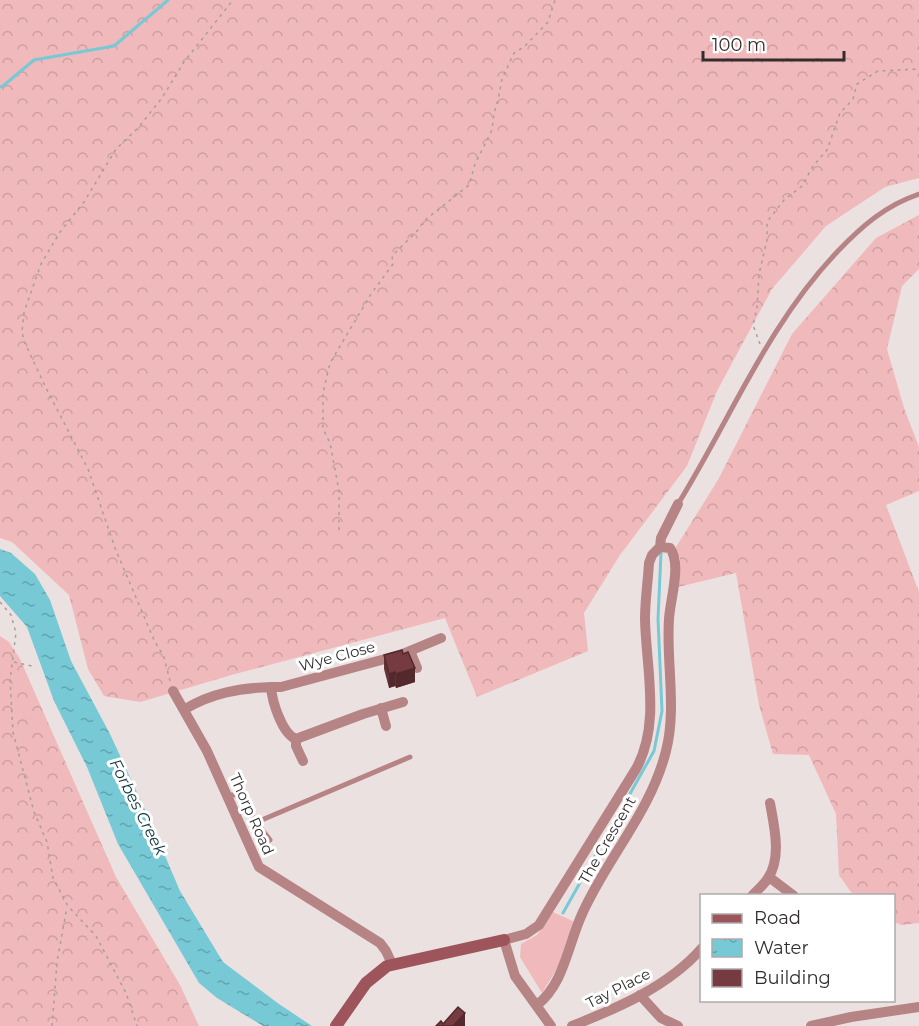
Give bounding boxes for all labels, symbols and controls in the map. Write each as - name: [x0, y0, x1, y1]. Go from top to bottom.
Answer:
- scale bar: [703, 24, 844, 62]
- text: 100 m: [712, 34, 766, 56]
- street label: Wye Close: [297, 637, 377, 675]
- water label: Forbes Creek: [106, 756, 171, 860]
- street label: Thorp Road: [226, 770, 278, 858]
- street label: The Crescent: [574, 793, 640, 887]
- legend: [700, 894, 895, 1002]
- text: Road: [754, 907, 801, 929]
- text: Water: [754, 937, 809, 959]
- street label: Tay Place: [583, 964, 653, 1012]
- text: Building: [754, 967, 831, 989]

